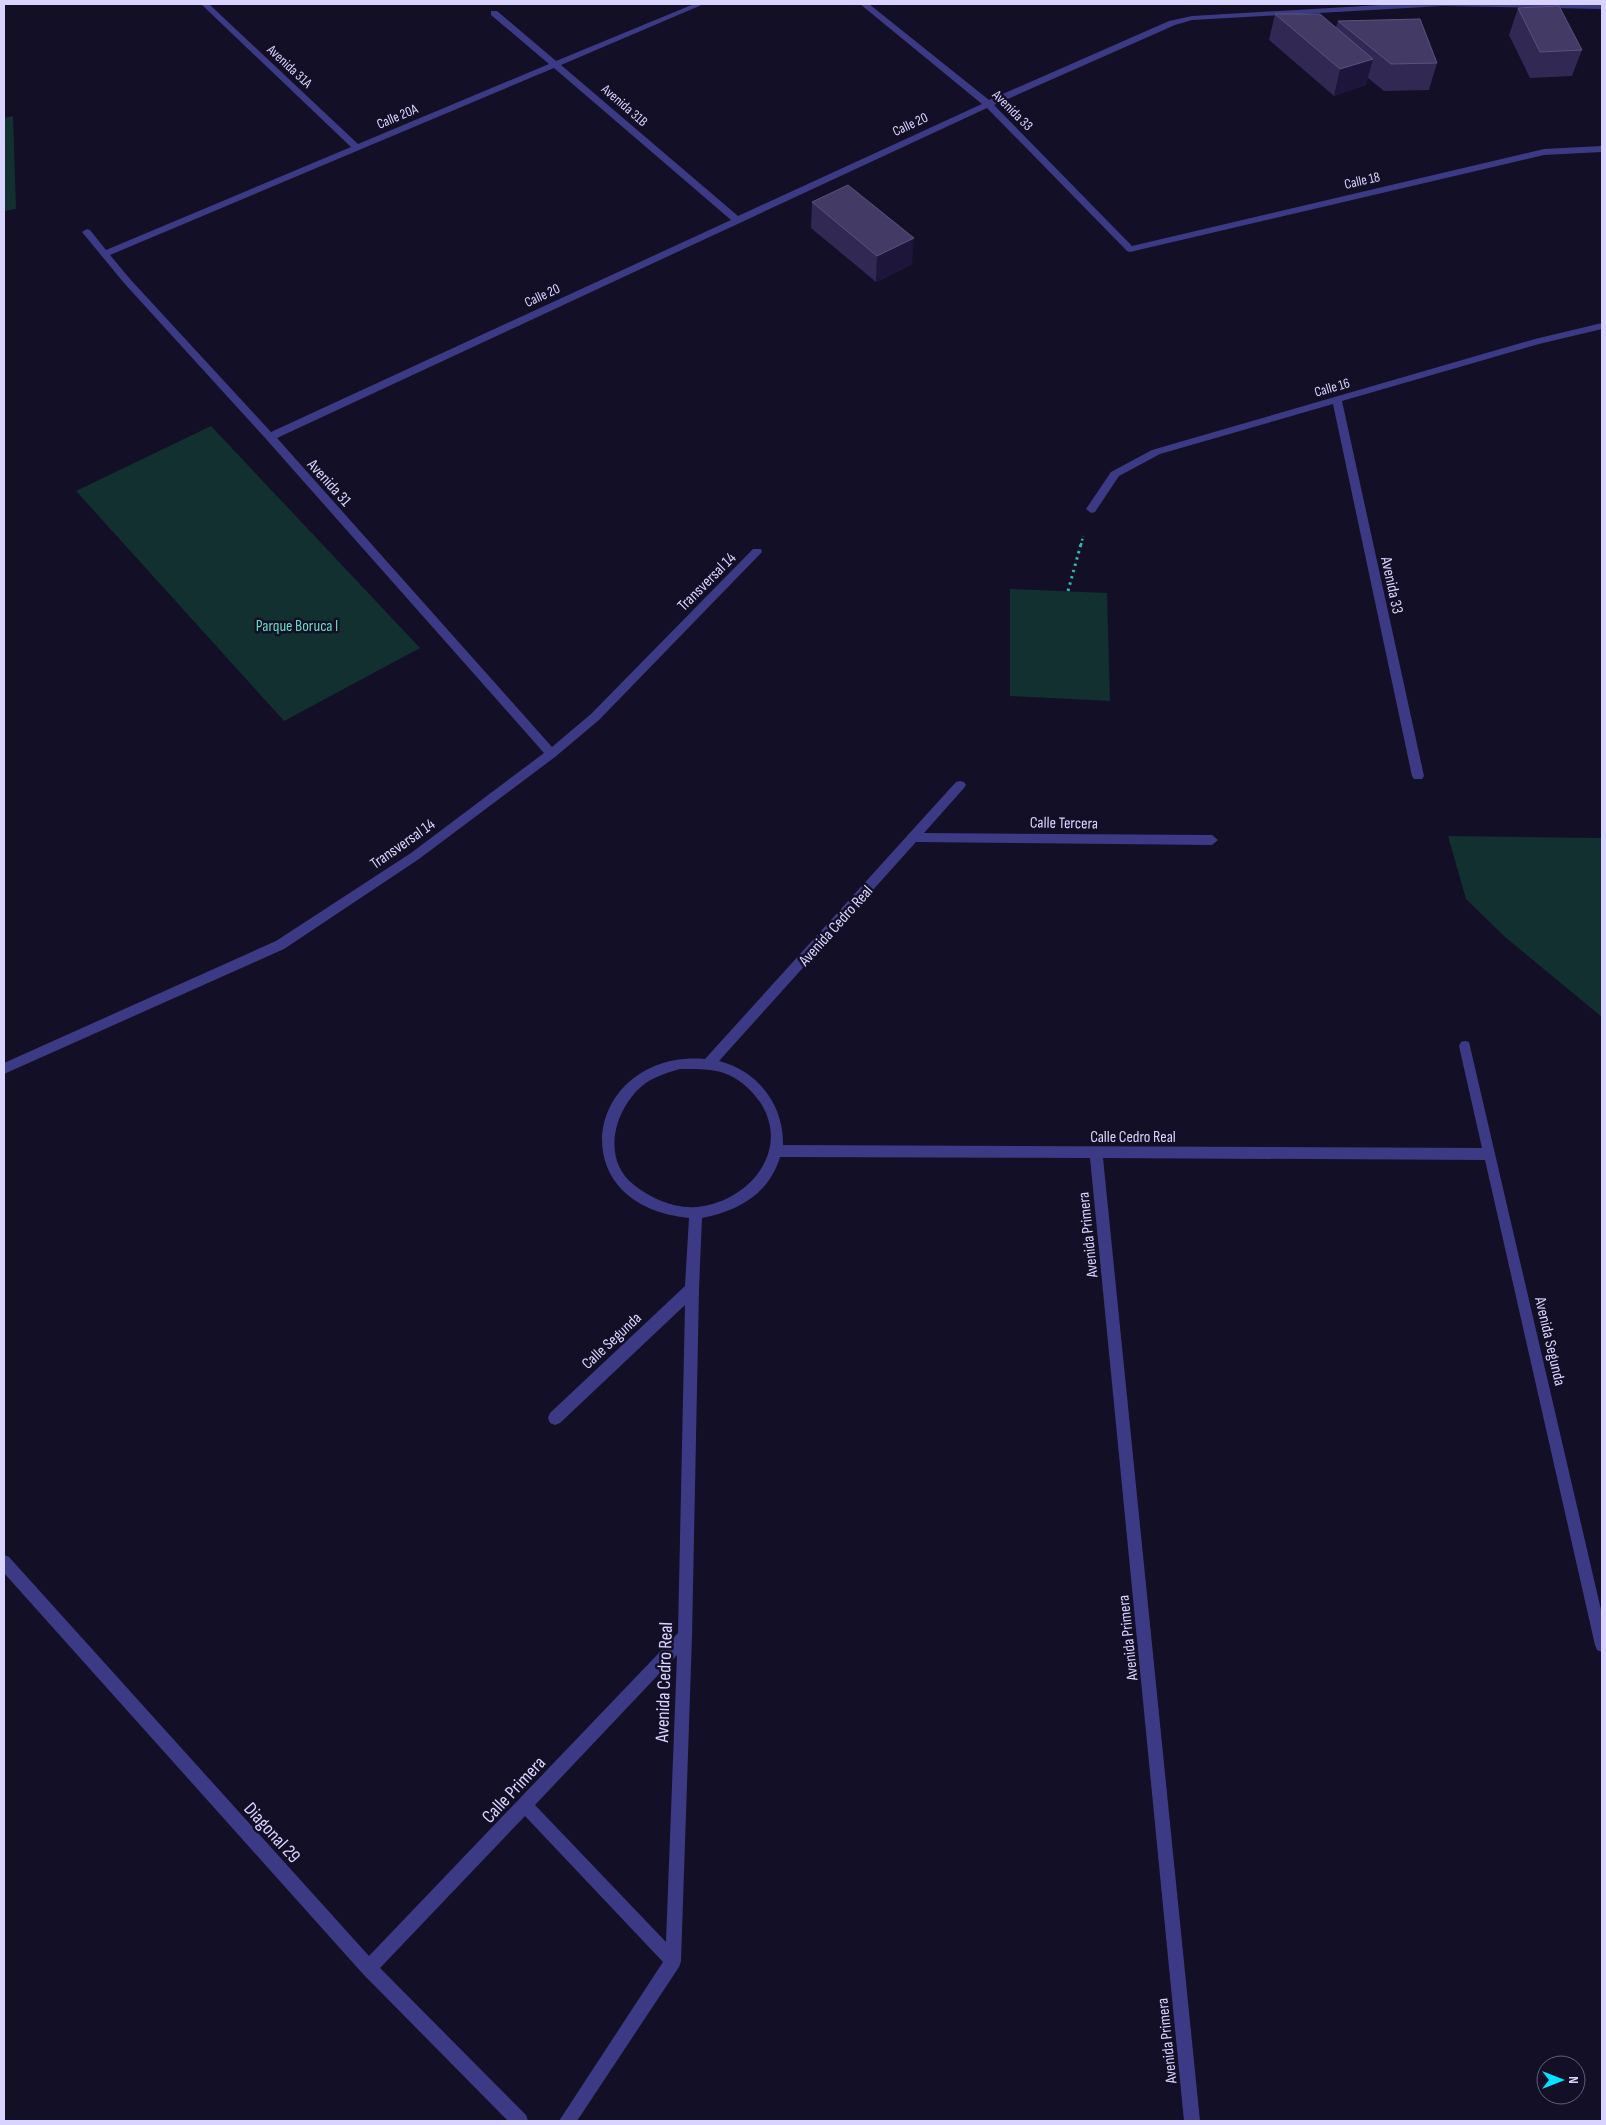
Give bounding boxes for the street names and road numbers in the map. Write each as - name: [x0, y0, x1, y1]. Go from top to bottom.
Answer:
- street label: Avenida 31A: [263, 40, 317, 92]
- street label: Avenida 31B: [597, 80, 651, 130]
- street label: Avenida 33: [988, 86, 1037, 134]
- street label: Calle 20A: [374, 100, 421, 133]
- street label: Calle 20: [890, 109, 931, 140]
- street label: Calle 18: [1343, 168, 1382, 193]
- street label: Calle 20: [522, 280, 563, 311]
- street label: Calle 16: [1312, 374, 1352, 401]
- street label: Avenida 31: [302, 455, 355, 511]
- street label: Transversal 14: [674, 549, 740, 615]
- street label: Avenida 33: [1376, 554, 1407, 616]
- street label: Calle Tercera: [1030, 813, 1098, 834]
- street label: Transversal 14: [367, 815, 439, 873]
- street label: Avenida Cedro Real: [794, 882, 877, 971]
- street label: Calle Cedro Real: [1090, 1128, 1176, 1147]
- street label: Avenida Primera: [1075, 1191, 1103, 1280]
- street label: Avenida Segunda: [1530, 1294, 1569, 1388]
- street label: Calle Segunda: [578, 1309, 646, 1373]
- street label: Avenida Primera: [1115, 1594, 1143, 1683]
- street label: Avenida Cedro Real: [651, 1622, 678, 1744]
- street label: Calle Primera: [477, 1752, 551, 1828]
- street label: Diagonal 29: [239, 1798, 305, 1868]
- street label: Avenida Primera: [1154, 1997, 1182, 2086]

